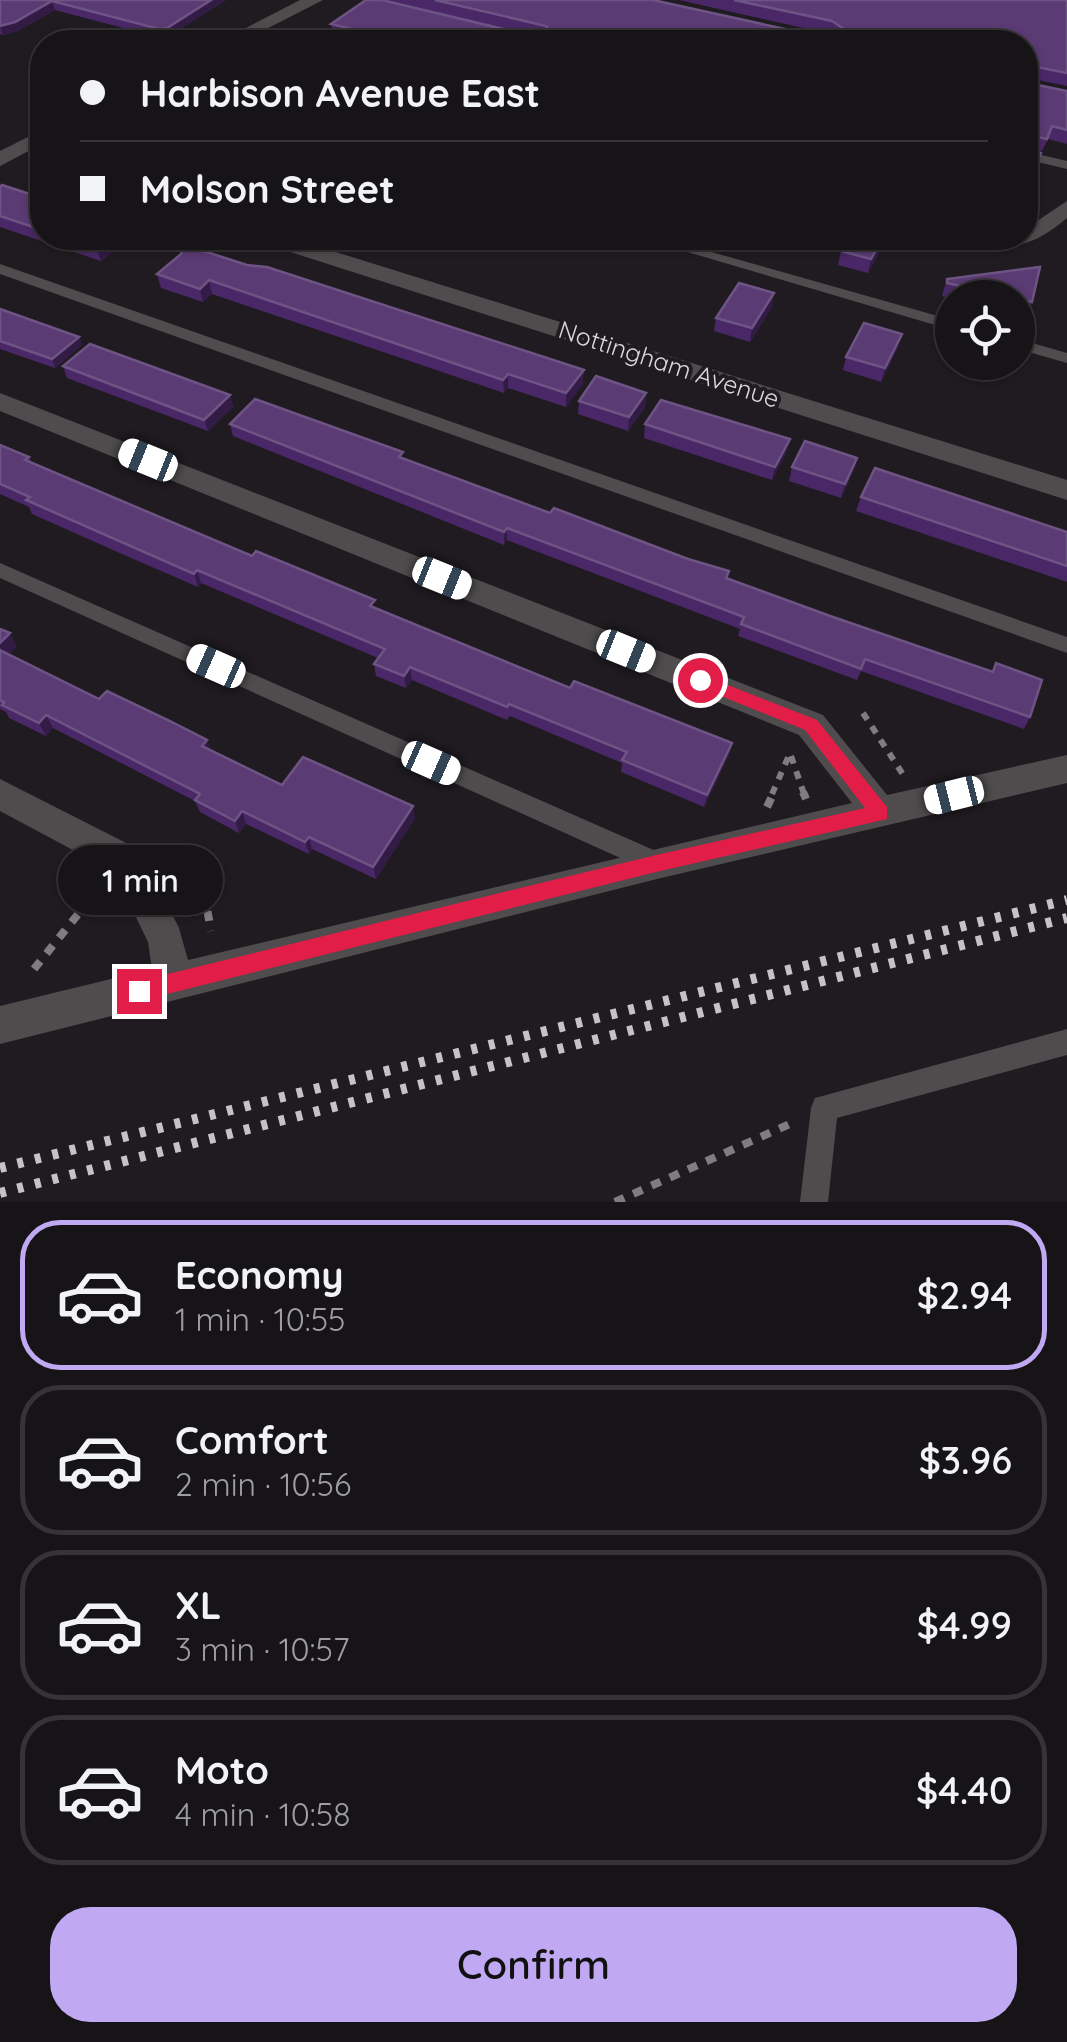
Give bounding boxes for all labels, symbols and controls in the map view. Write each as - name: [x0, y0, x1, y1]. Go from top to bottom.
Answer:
- text: Harbison Avenue East: [140, 69, 540, 117]
- text: Molson Street: [140, 165, 395, 213]
- map controls: [935, 280, 1035, 380]
- button: locate: [935, 280, 1035, 380]
- street label: Nottingham Avenue: [555, 313, 783, 414]
- car: [115, 435, 181, 485]
- car: [409, 553, 475, 603]
- car: [593, 626, 659, 676]
- car: [182, 640, 250, 692]
- route start: [678, 658, 723, 703]
- car: [397, 737, 465, 789]
- car: [921, 773, 987, 817]
- callout: 1 min: [56, 846, 222, 916]
- text: 1 min: [102, 860, 179, 900]
- route end: [117, 969, 162, 1014]
- icon: car: [55, 1250, 145, 1340]
- text: Economy: [175, 1251, 344, 1299]
- text: $2.94: [917, 1271, 1012, 1319]
- text: 1 min · 10:55: [175, 1299, 346, 1339]
- icon: car: [55, 1415, 145, 1505]
- text: Comfort: [175, 1416, 329, 1464]
- text: $3.96: [919, 1436, 1012, 1484]
- text: 2 min · 10:56: [175, 1464, 351, 1504]
- icon: car: [55, 1580, 145, 1670]
- text: XL: [175, 1581, 221, 1629]
- text: $4.99: [917, 1601, 1012, 1649]
- text: 3 min · 10:57: [175, 1629, 349, 1669]
- icon: car: [55, 1745, 145, 1835]
- text: Moto: [175, 1746, 269, 1794]
- text: $4.40: [916, 1766, 1012, 1814]
- text: 4 min · 10:58: [175, 1794, 350, 1834]
- button: Confirm: [50, 1907, 1017, 2022]

